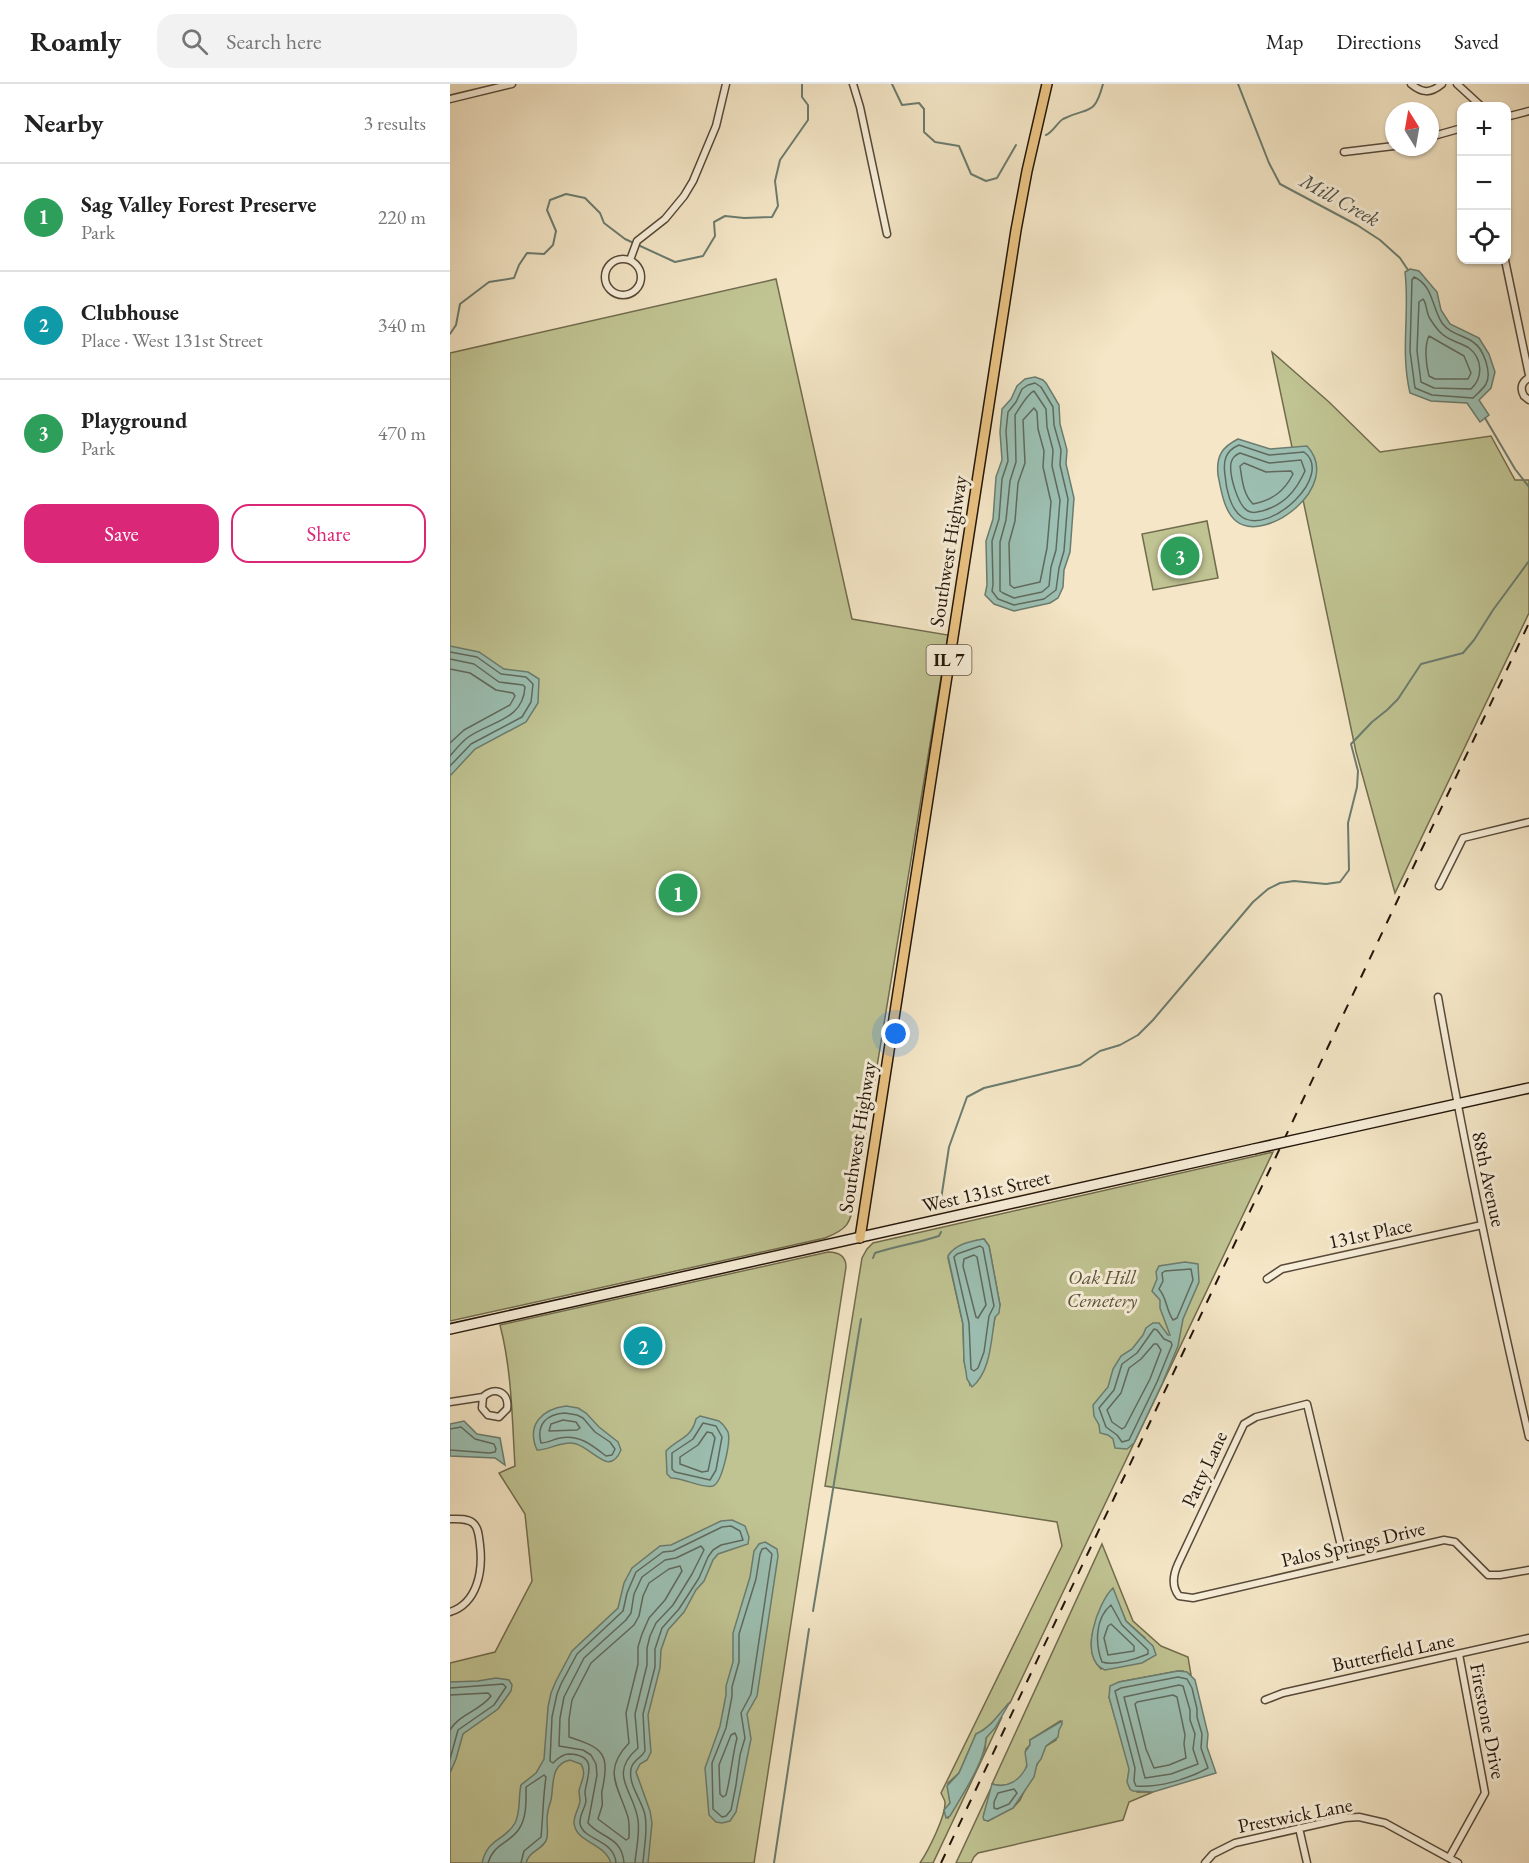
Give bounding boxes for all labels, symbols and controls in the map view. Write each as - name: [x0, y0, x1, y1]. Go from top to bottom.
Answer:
- search box: [157, 14, 577, 68]
- text: Roamly: [30, 23, 121, 59]
- icon: search: [178, 25, 211, 58]
- text: Search here: [226, 27, 322, 56]
- text: Map: [1266, 28, 1303, 55]
- text: Directions: [1336, 28, 1421, 55]
- text: Saved: [1454, 28, 1499, 55]
- north arrow: [1385, 102, 1439, 156]
- map controls: [1457, 102, 1511, 264]
- button: +: [1457, 102, 1511, 156]
- text: Nearby: [24, 106, 104, 140]
- text: 3 results: [363, 110, 426, 136]
- button: −: [1457, 156, 1511, 210]
- water label: Mill Creek: [1294, 166, 1385, 233]
- text: Sag Valley Forest Preserve: [81, 190, 316, 219]
- text: 1: [38, 204, 49, 230]
- text: 220 m: [378, 204, 426, 230]
- button: locate: [1457, 210, 1511, 264]
- text: Park: [81, 219, 115, 245]
- text: Clubhouse: [81, 298, 179, 327]
- text: 2: [38, 312, 49, 338]
- text: 340 m: [378, 312, 426, 338]
- text: Place · West 131st Street: [81, 327, 263, 353]
- text: Playground: [81, 406, 187, 435]
- text: 3: [38, 420, 49, 446]
- text: 470 m: [378, 420, 426, 446]
- text: Park: [81, 435, 115, 461]
- street label: Southwest Highway: [923, 473, 973, 629]
- button: Save: [24, 504, 219, 563]
- button: Share: [231, 504, 426, 563]
- pin: 3: [1160, 534, 1200, 578]
- road number: IL 7: [926, 645, 972, 675]
- pin: 1: [658, 870, 698, 916]
- your location: [881, 1019, 910, 1048]
- street label: Southwest Highway: [832, 1059, 882, 1215]
- street label: 88th Avenue: [1466, 1129, 1512, 1229]
- street label: West 131st Street: [920, 1164, 1053, 1218]
- street label: 131st Place: [1326, 1211, 1414, 1255]
- park label: Oak Hill Cemetery: [1067, 1264, 1137, 1313]
- pin: 2: [624, 1324, 662, 1368]
- street label: Patty Lane: [1175, 1426, 1233, 1511]
- street label: Palos Springs Drive: [1279, 1515, 1428, 1573]
- street label: Butterfield Lane: [1329, 1626, 1457, 1678]
- street label: Firestone Drive: [1464, 1661, 1512, 1781]
- street label: Prestwick Lane: [1235, 1791, 1355, 1839]

